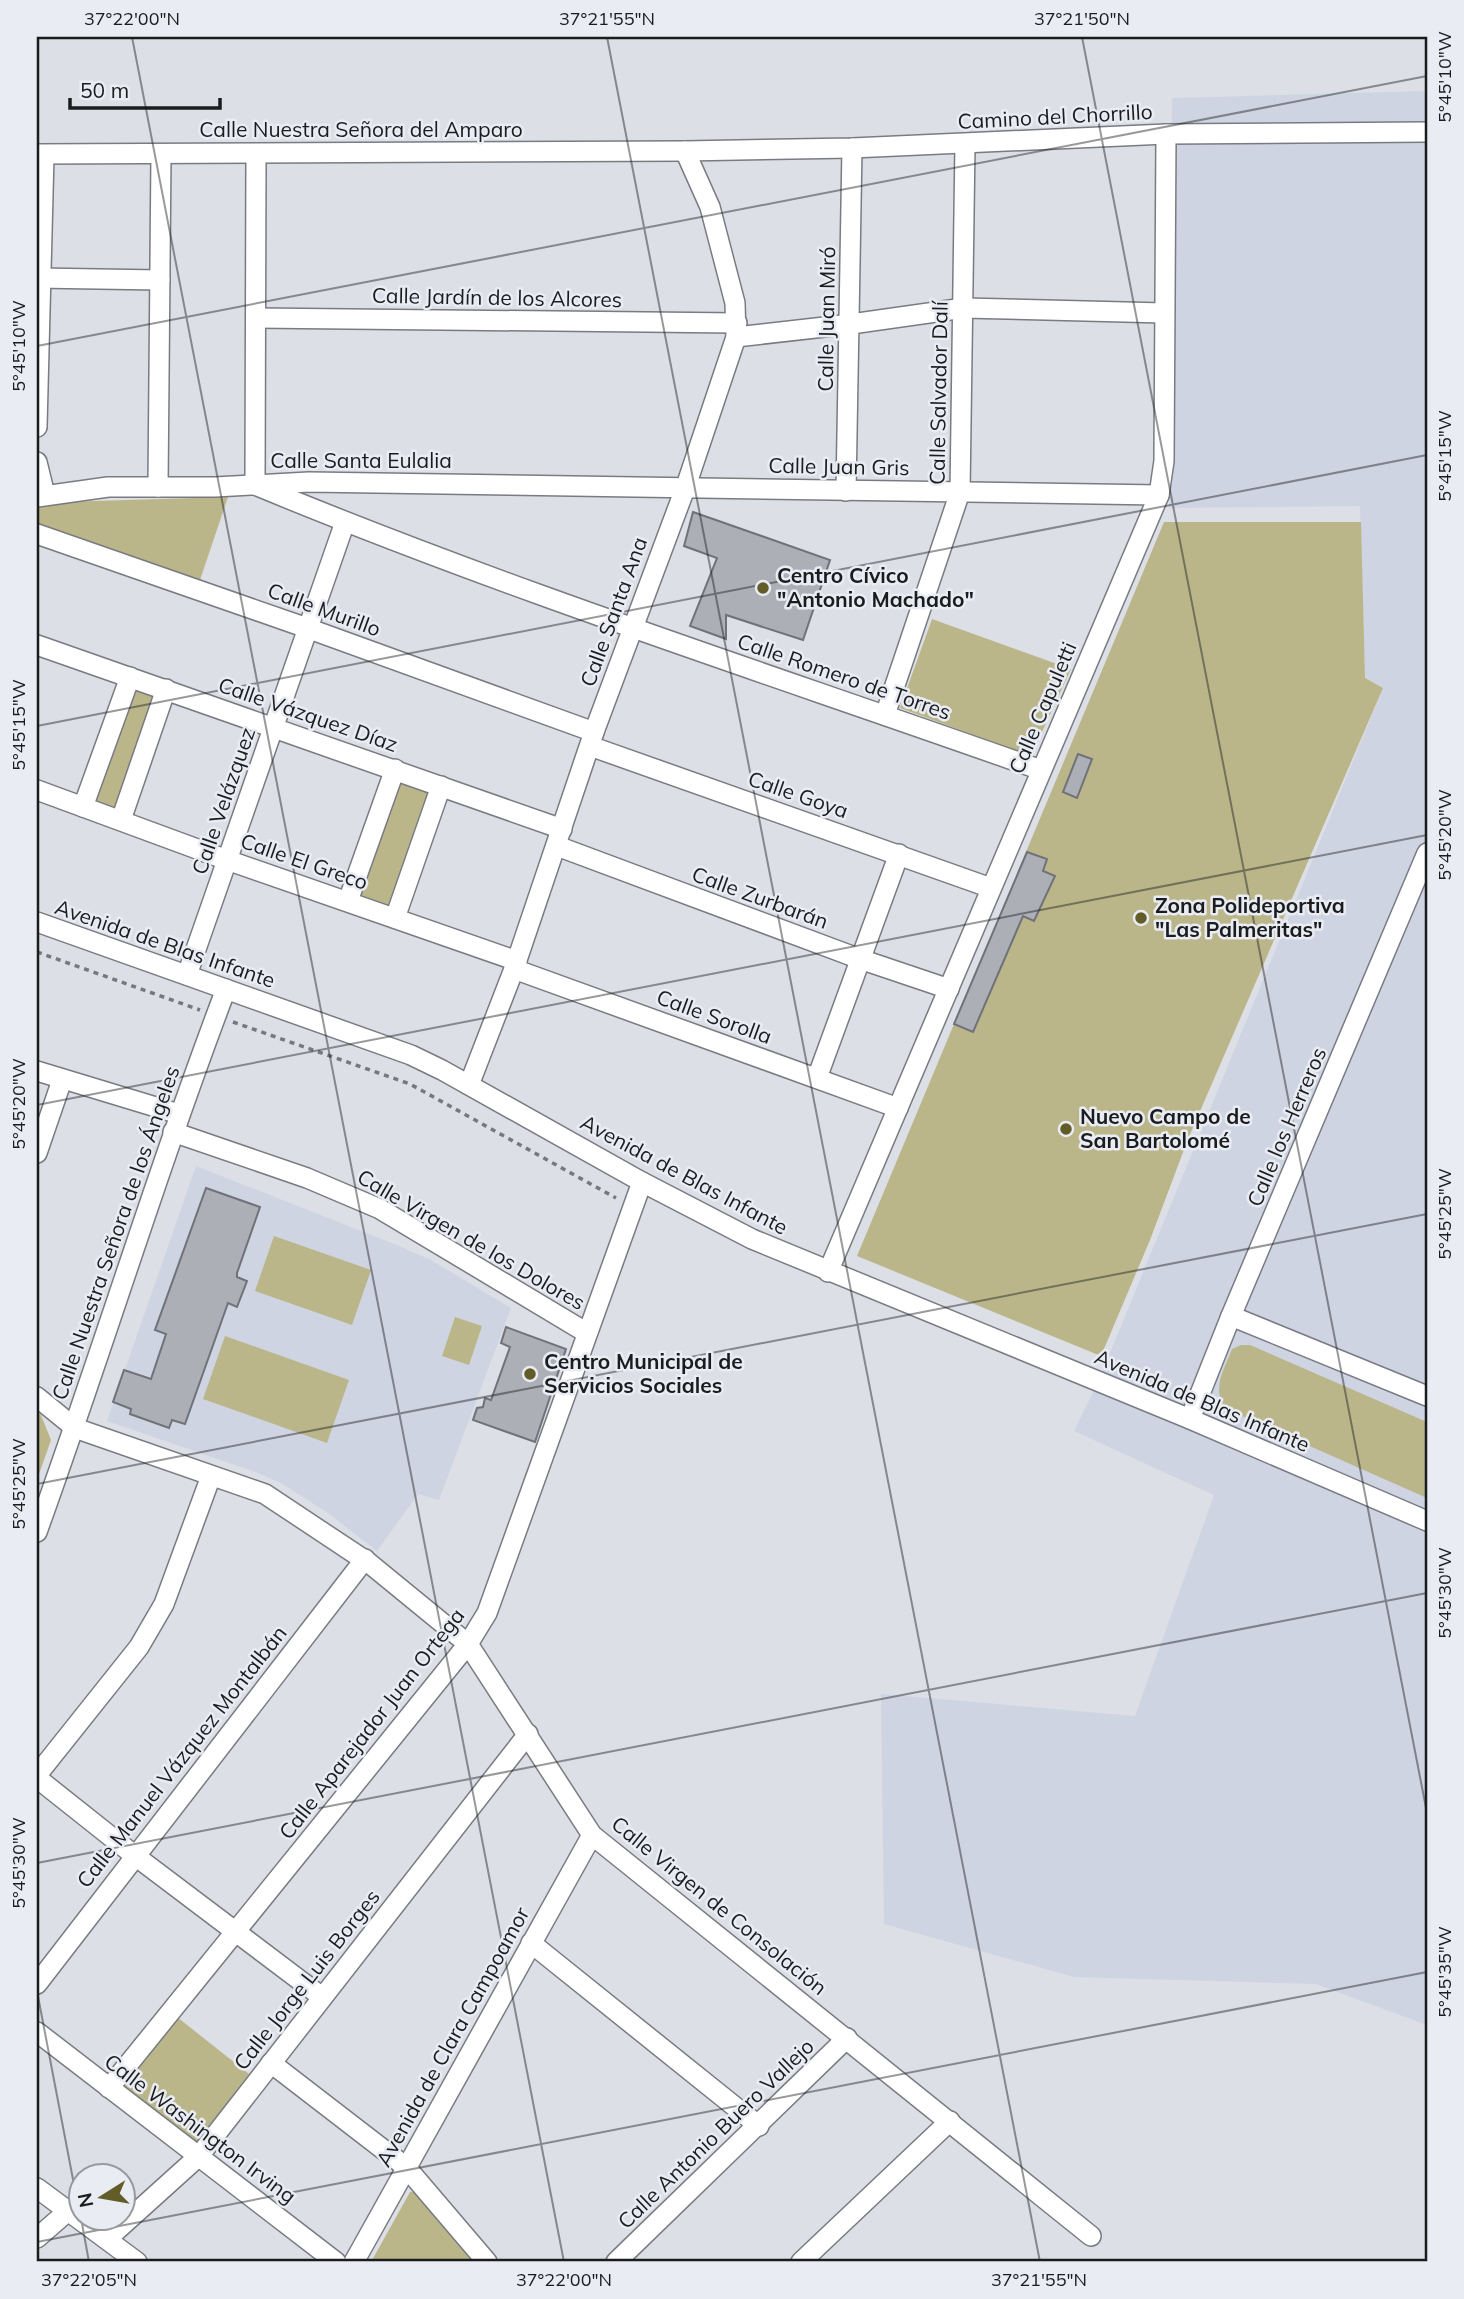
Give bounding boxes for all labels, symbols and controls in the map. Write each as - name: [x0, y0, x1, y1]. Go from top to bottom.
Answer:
- text: 37°22'00"N: [84, 7, 180, 30]
- text: 37°21'55"N: [559, 7, 655, 30]
- text: 37°21'50"N: [1034, 7, 1130, 30]
- text: 5°45'10"W: [1433, 31, 1456, 123]
- scale bar: [70, 66, 220, 110]
- text: 50 m: [80, 77, 129, 103]
- street label: Camino del Chorrillo: [957, 98, 1153, 134]
- street label: Calle Nuestra Señora del Amparo: [199, 116, 523, 142]
- street label: Calle Juan Miró: [812, 246, 840, 392]
- street label: Calle Jardín de los Alcores: [372, 282, 622, 312]
- text: 5°45'10"W: [7, 300, 30, 392]
- street label: Calle Salvador Dalí: [923, 300, 953, 485]
- text: 5°45'15"W: [1433, 410, 1456, 502]
- street label: Calle Santa Eulalia: [270, 447, 452, 473]
- street label: Calle Juan Gris: [768, 452, 910, 480]
- street label: Calle Santa Ana: [574, 533, 652, 690]
- place label: Centro Cívico "Antonio Machado": [777, 562, 974, 612]
- street label: Calle Murillo: [264, 577, 384, 642]
- marker: Centro Cívico "Antonio Machado": [755, 580, 771, 596]
- street label: Calle Romero de Torres: [734, 627, 955, 725]
- street label: Calle Capuletti: [1003, 638, 1082, 777]
- street label: Calle Vázquez Díaz: [215, 671, 401, 757]
- text: 5°45'15"W: [7, 679, 30, 771]
- street label: Calle Velázquez: [186, 724, 260, 878]
- street label: Calle Goya: [745, 765, 852, 823]
- text: 5°45'20"W: [1433, 789, 1456, 881]
- street label: Calle El Greco: [237, 827, 371, 895]
- street label: Calle Zurbarán: [689, 860, 832, 934]
- place label: Zona Polideportiva "Las Palmeritas": [1155, 892, 1345, 942]
- street label: Avenida de Blas Infante: [52, 893, 279, 993]
- marker: Zona Polideportiva "Las Palmeritas": [1133, 910, 1149, 926]
- street label: Calle Sorolla: [653, 983, 775, 1049]
- street label: Calle los Herreros: [1241, 1043, 1331, 1210]
- text: 5°45'20"W: [7, 1058, 30, 1150]
- street label: Calle Nuestra Señora de los Ángeles: [46, 1062, 185, 1403]
- place label: Nuevo Campo de San Bartolomé: [1080, 1103, 1251, 1153]
- street label: Avenida de Blas Infante: [576, 1108, 793, 1240]
- marker: Nuevo Campo de San Bartolomé: [1058, 1121, 1074, 1137]
- street label: Calle Virgen de los Dolores: [353, 1163, 590, 1315]
- text: 5°45'25"W: [1433, 1168, 1456, 1260]
- street label: Avenida de Blas Infante: [1091, 1343, 1314, 1457]
- place label: Centro Municipal de Servicios Sociales: [544, 1348, 743, 1398]
- marker: Centro Municipal de Servicios Sociales: [522, 1366, 538, 1382]
- text: 5°45'25"W: [7, 1438, 30, 1530]
- text: 5°45'30"W: [1433, 1547, 1456, 1639]
- street label: Calle Aparejador Juan Ortega: [273, 1603, 470, 1844]
- street label: Calle Manuel Vázquez Montalbán: [71, 1620, 292, 1893]
- street label: Calle Virgen de Consolación: [607, 1810, 833, 2000]
- text: 5°45'30"W: [7, 1817, 30, 1909]
- street label: Calle Jorge Luis Borges: [228, 1884, 385, 2075]
- street label: Avenida de Clara Campoamor: [370, 1902, 535, 2171]
- text: 5°45'35"W: [1433, 1926, 1456, 2018]
- street label: Calle Antonio Buero Vallejo: [612, 2033, 819, 2234]
- street label: Calle Washington Irving: [100, 2048, 301, 2209]
- north arrow: [66, 2162, 136, 2232]
- text: N: [72, 2191, 98, 2210]
- text: 37°22'05"N: [41, 2268, 137, 2291]
- text: 37°22'00"N: [516, 2268, 612, 2291]
- text: 37°21'55"N: [991, 2268, 1087, 2291]

